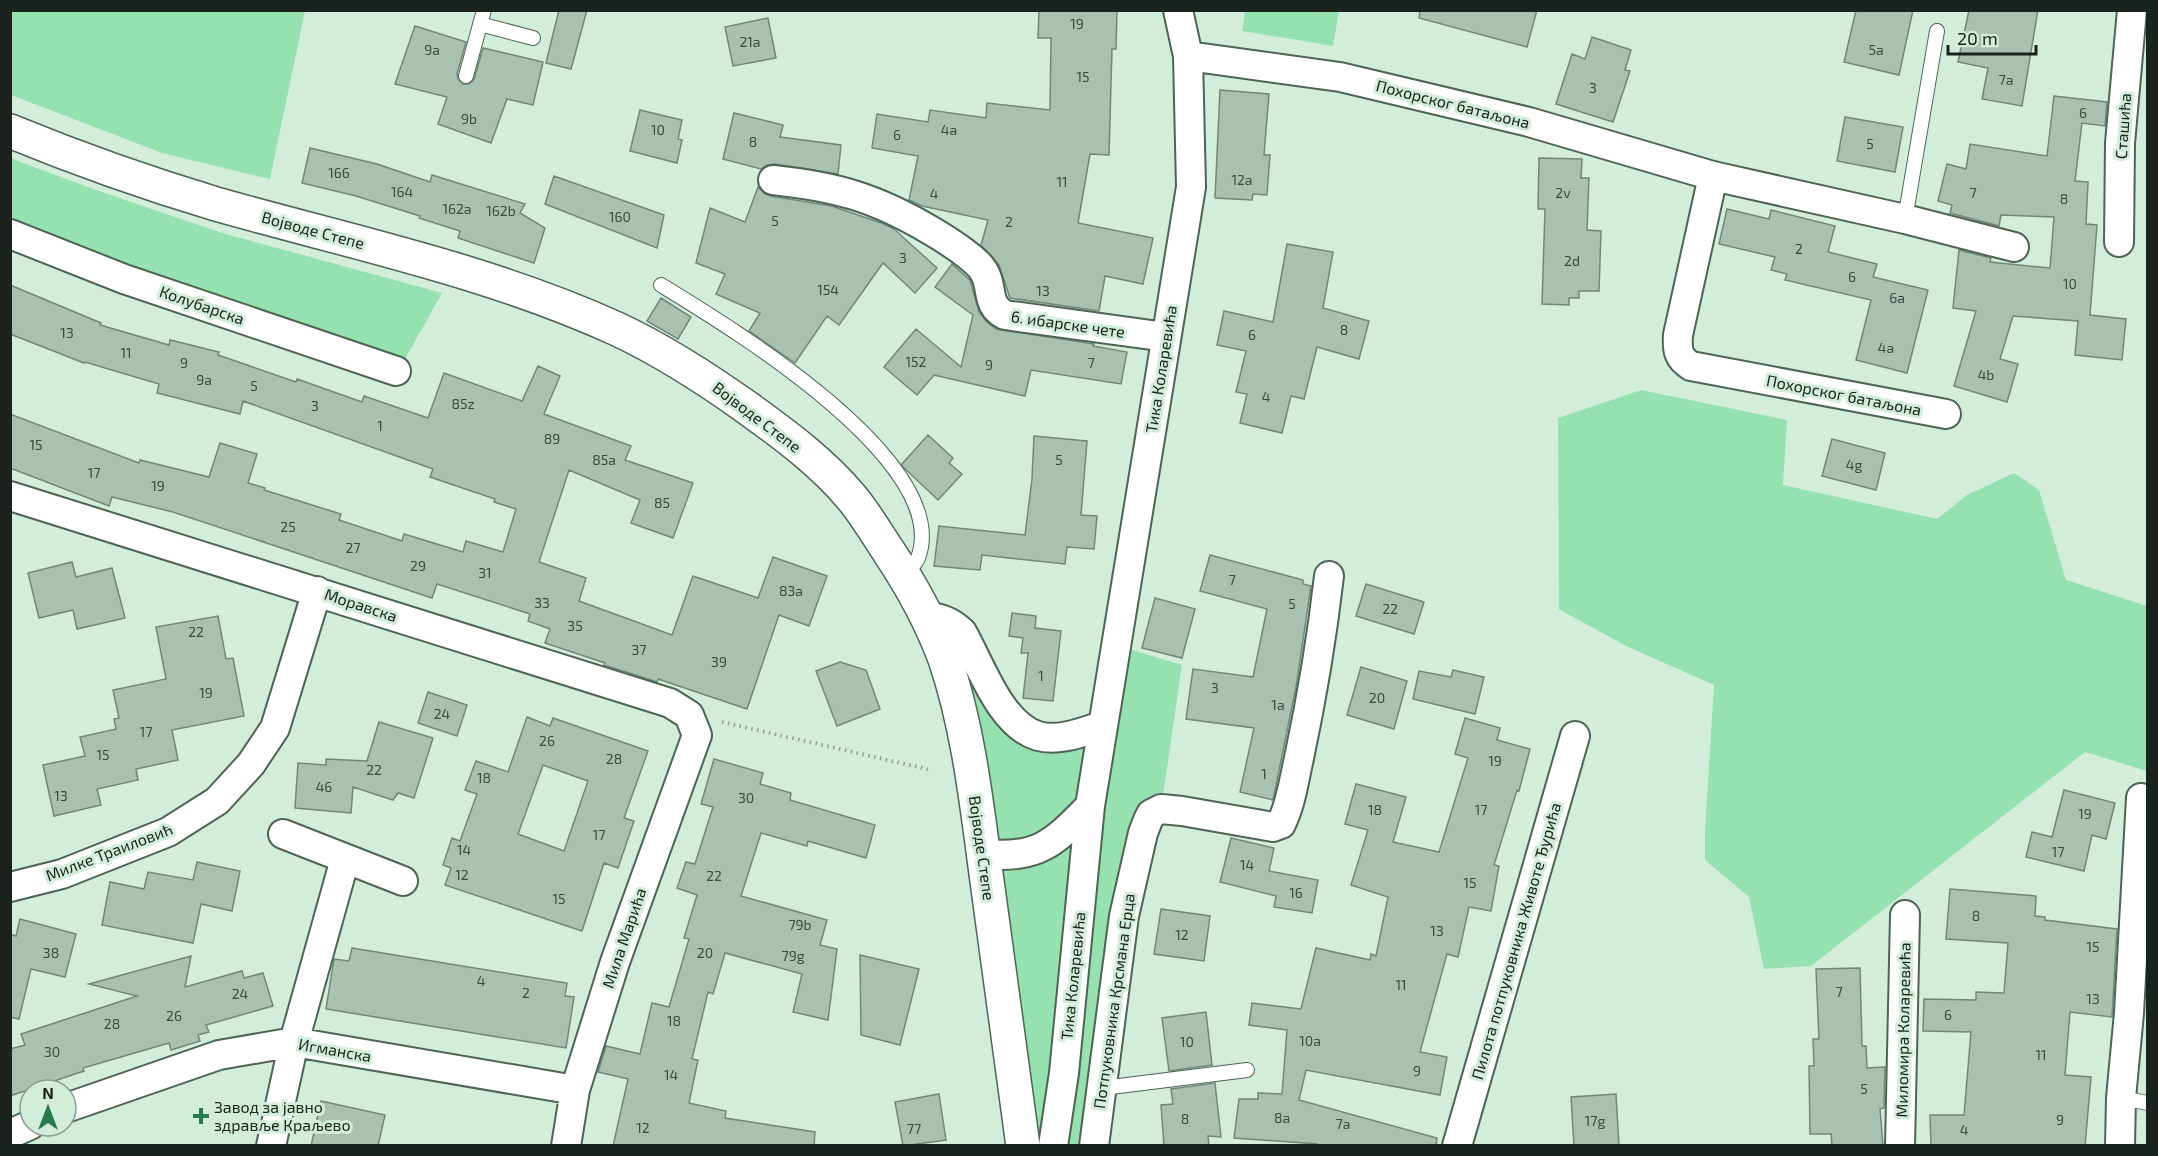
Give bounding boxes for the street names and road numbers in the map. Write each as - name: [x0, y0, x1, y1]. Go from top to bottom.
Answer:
- street label: Похорског батаљона: [1374, 75, 1532, 132]
- street label: Сташића: [2111, 92, 2134, 160]
- street label: Војводе Степе: [259, 207, 367, 253]
- street label: Колубарска: [157, 281, 247, 329]
- street label: Тика Коларевића: [1141, 304, 1180, 434]
- street label: 6. ибарске чете: [1010, 306, 1126, 341]
- street label: Похорског батаљона: [1765, 370, 1923, 419]
- street label: Војводе Степе: [709, 377, 805, 457]
- street label: Моравска: [322, 584, 400, 625]
- street label: Војводе Степе: [965, 794, 999, 902]
- street label: Пилота потпуковника Животе Ђурића: [1467, 800, 1565, 1082]
- street label: Милке Траиловић: [43, 819, 175, 884]
- street label: Мила Марића: [598, 885, 650, 990]
- street label: Потпуковника Крсмана Ерца: [1089, 892, 1139, 1110]
- street label: Тика Коларевића: [1056, 911, 1089, 1041]
- street label: Миломира Коларевића: [1891, 942, 1914, 1118]
- street label: Игманска: [297, 1034, 373, 1065]

